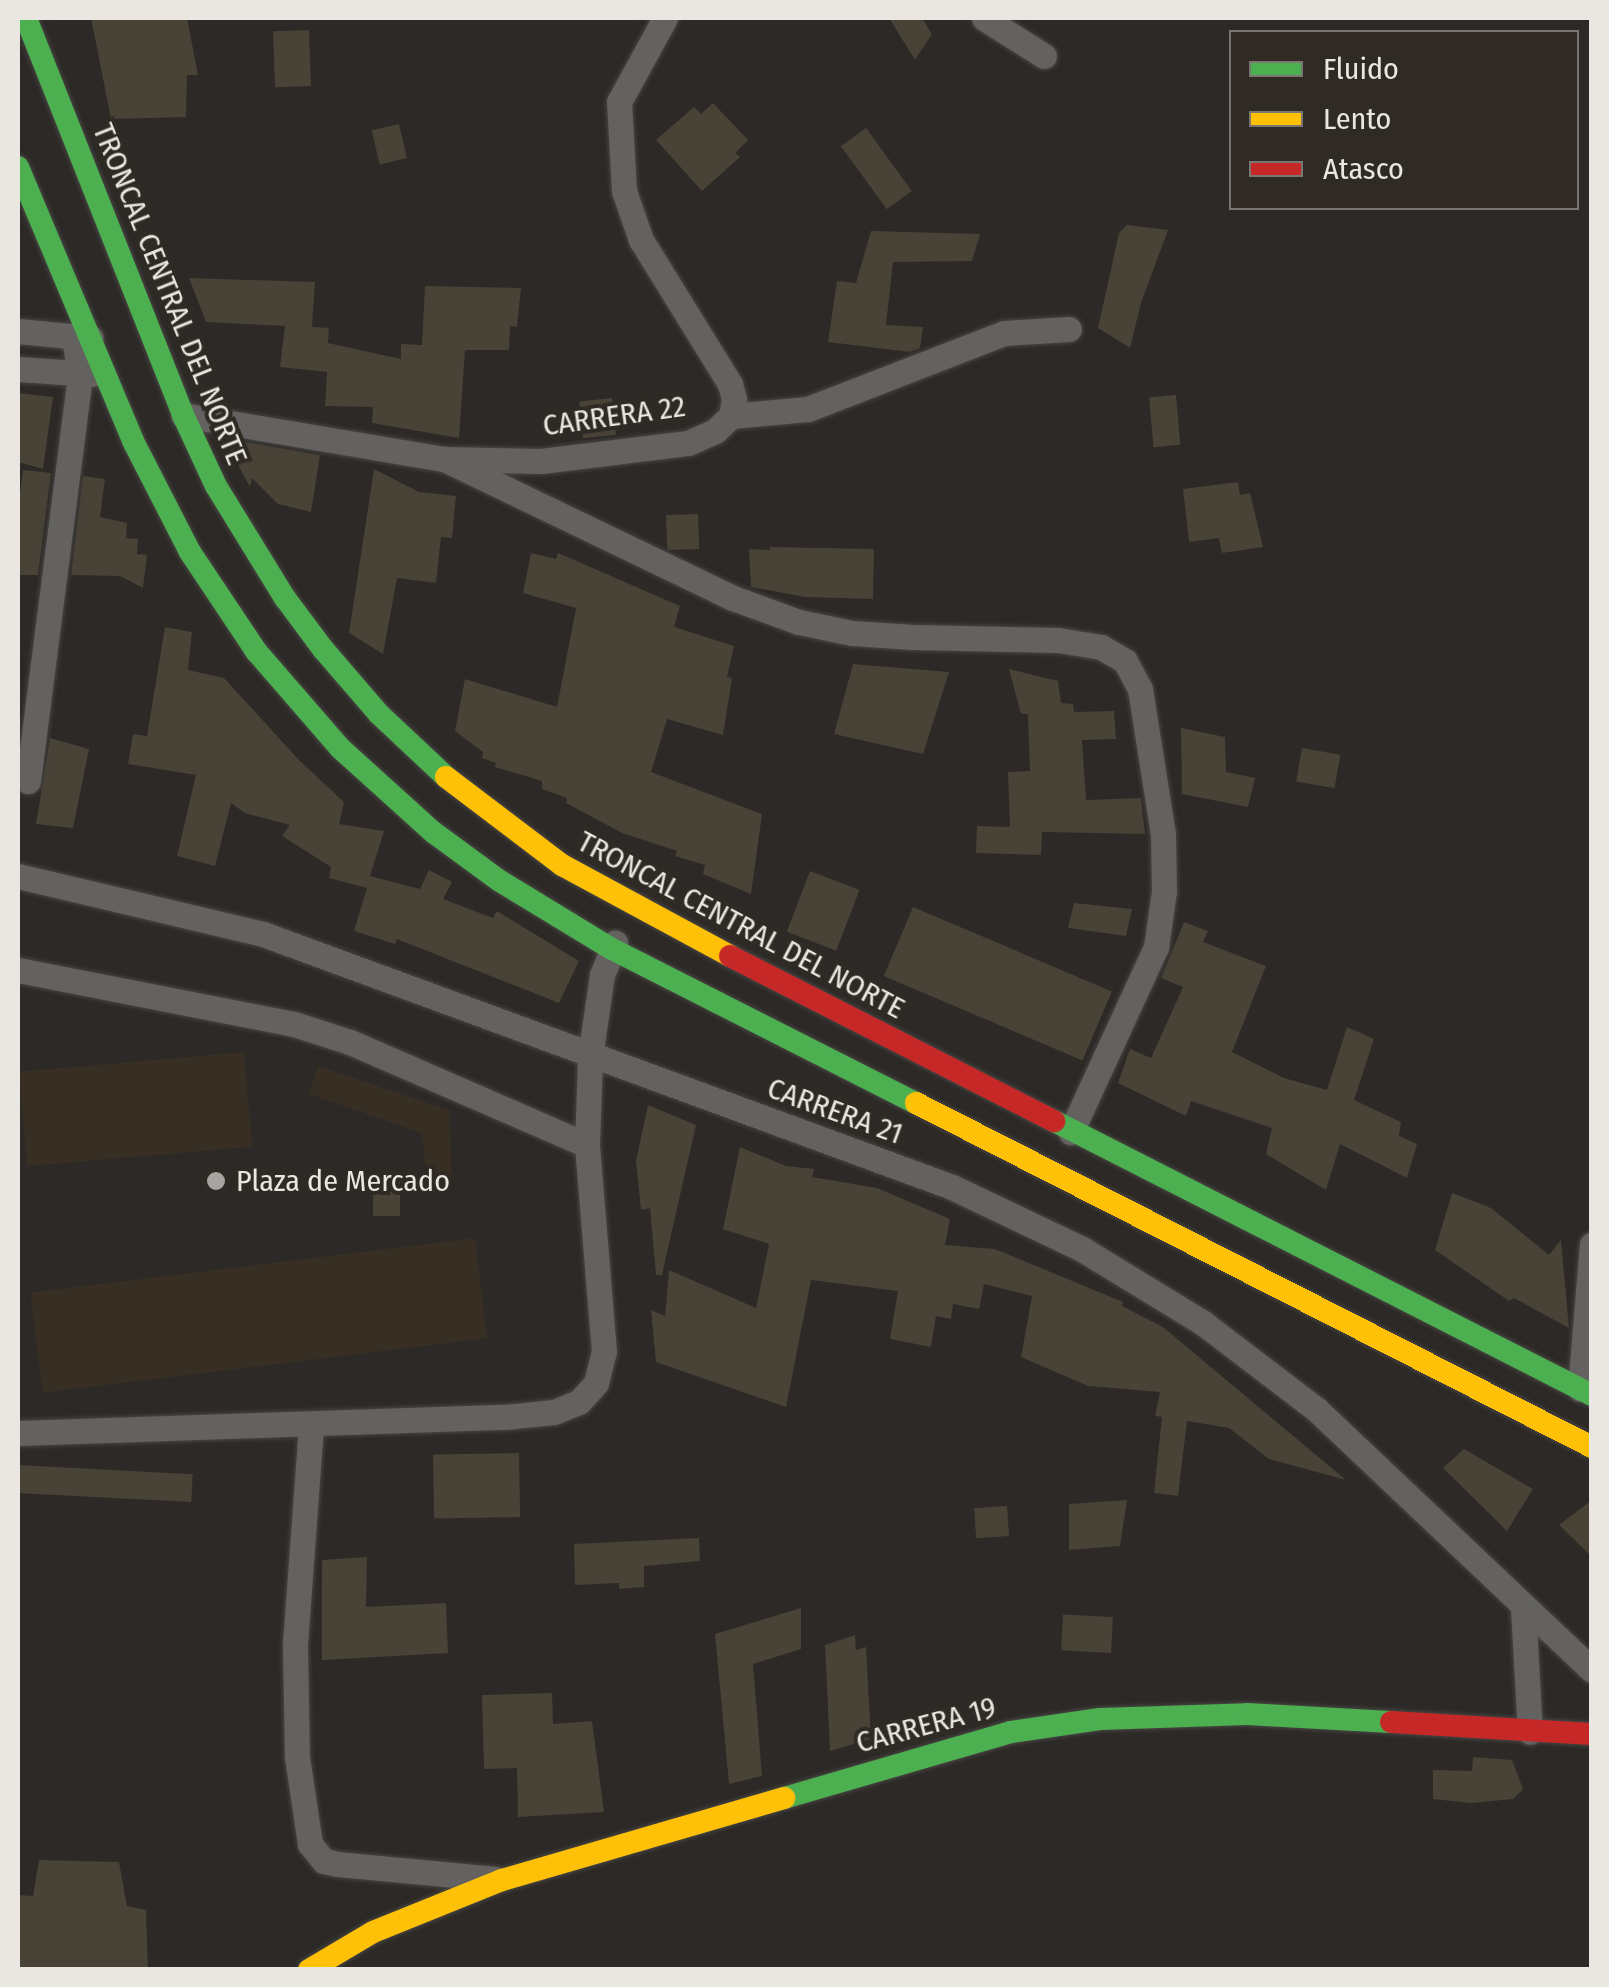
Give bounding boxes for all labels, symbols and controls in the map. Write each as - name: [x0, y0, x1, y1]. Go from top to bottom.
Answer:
- legend: [1229, 30, 1579, 210]
- text: Fluido: [1323, 51, 1399, 87]
- text: Lento: [1323, 101, 1391, 137]
- street label: TRONCAL CENTRAL DEL NORTE: [85, 118, 255, 470]
- text: Atasco: [1323, 151, 1404, 187]
- street label: CARRERA 22: [540, 388, 688, 444]
- street label: TRONCAL CENTRAL DEL NORTE: [571, 823, 911, 1027]
- street label: CARRERA 21: [762, 1070, 908, 1152]
- place label: Plaza de Mercado: [236, 1163, 450, 1199]
- marker: Plaza de Mercado: [205, 1170, 227, 1192]
- street label: CARRERA 19: [852, 1689, 1000, 1761]

